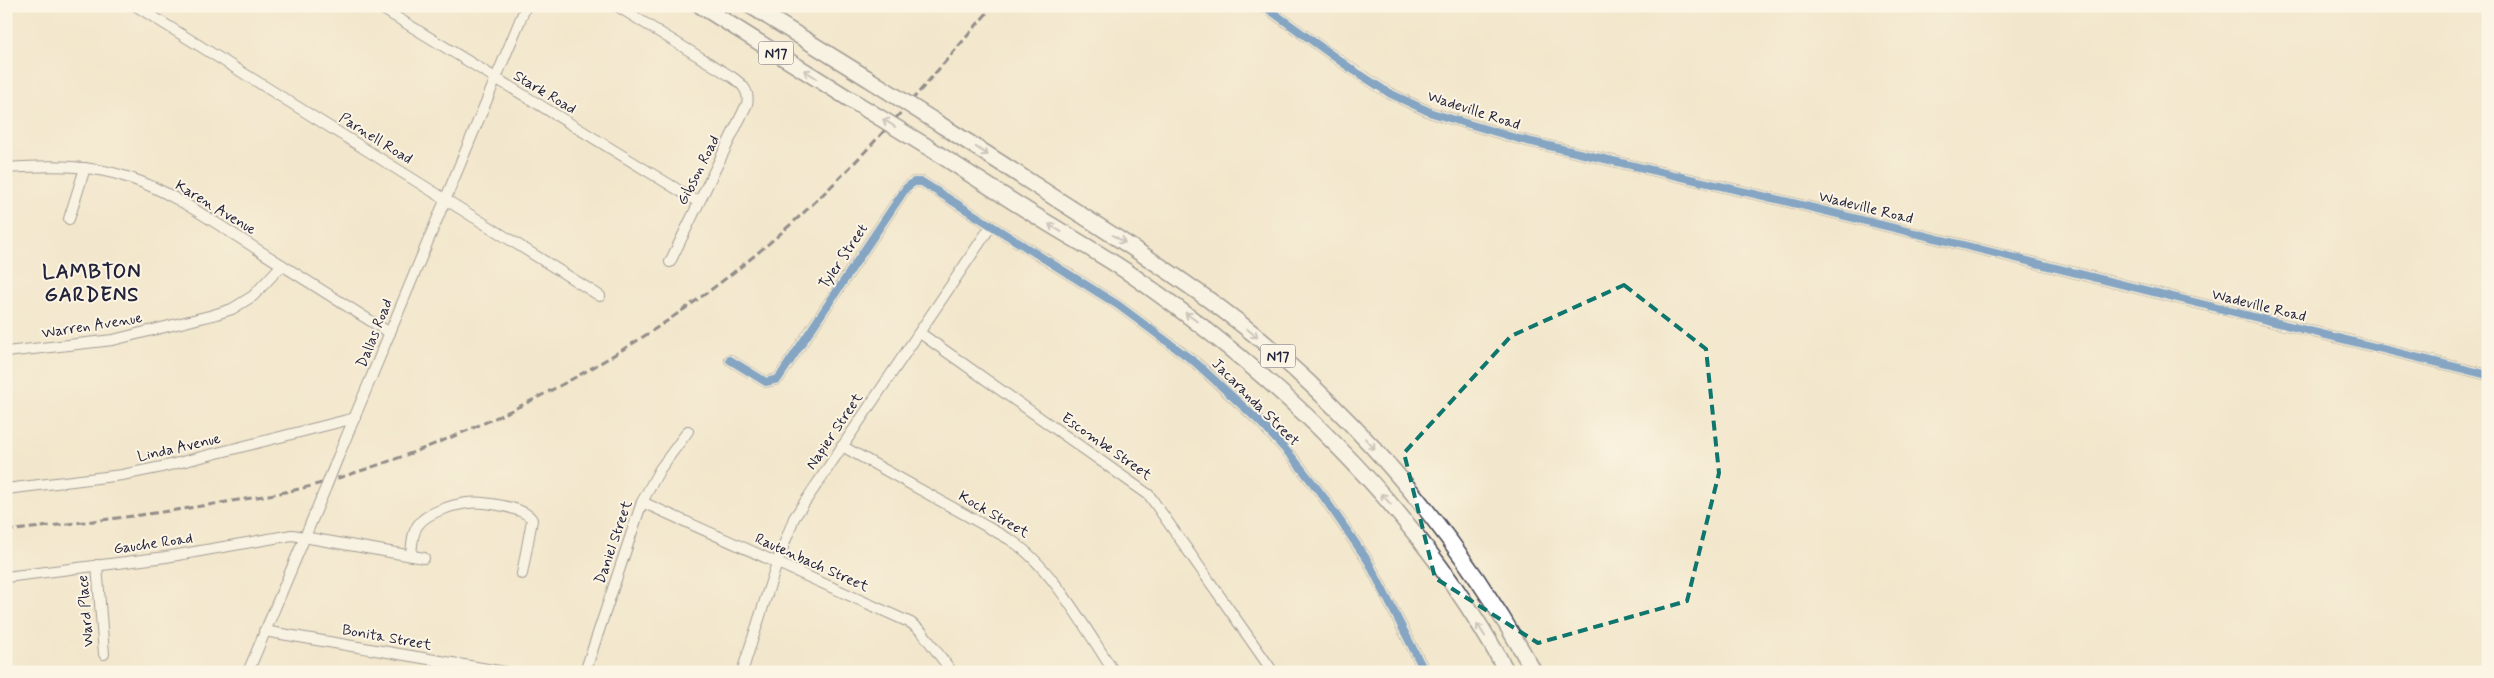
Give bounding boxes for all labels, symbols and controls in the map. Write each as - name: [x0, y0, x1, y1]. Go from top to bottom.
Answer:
- road number: N17: [758, 42, 794, 64]
- street label: Stark Road: [509, 66, 580, 119]
- one-way arrow: [803, 69, 817, 80]
- street label: Wadeville Road: [1425, 87, 1523, 135]
- street label: Parnell Road: [335, 108, 416, 169]
- one-way arrow: [882, 118, 896, 128]
- street label: Gibson Road: [673, 132, 725, 209]
- one-way arrow: [975, 147, 989, 157]
- street label: Karen Avenue: [171, 176, 260, 240]
- street label: Wadeville Road: [1817, 187, 1915, 229]
- street label: Tyler Street: [815, 220, 873, 293]
- one-way arrow: [1049, 222, 1063, 232]
- one-way arrow: [1112, 234, 1126, 245]
- district label: LAMBTON GARDENS: [42, 259, 142, 309]
- street label: Wadeville Road: [2210, 285, 2308, 327]
- street label: Dallas Road: [352, 296, 398, 371]
- street label: Warren Avenue: [40, 308, 144, 344]
- one-way arrow: [1184, 312, 1198, 322]
- one-way arrow: [1245, 328, 1259, 338]
- road number: N17: [1260, 344, 1296, 368]
- street label: Jacaranda Street: [1207, 354, 1304, 451]
- street label: Napier Street: [802, 389, 868, 474]
- street label: Escombe Street: [1057, 408, 1156, 486]
- street label: Linda Avenue: [136, 429, 223, 467]
- one-way arrow: [1365, 437, 1376, 450]
- street label: Kock Street: [955, 487, 1033, 543]
- one-way arrow: [1381, 492, 1392, 505]
- street label: Daniel Street: [590, 498, 638, 587]
- street label: Gauche Road: [112, 529, 194, 559]
- street label: Rautenbach Street: [752, 529, 872, 597]
- street label: Ward Place: [73, 574, 99, 648]
- street label: Bonita Street: [340, 620, 433, 656]
- one-way arrow: [1476, 624, 1486, 638]

